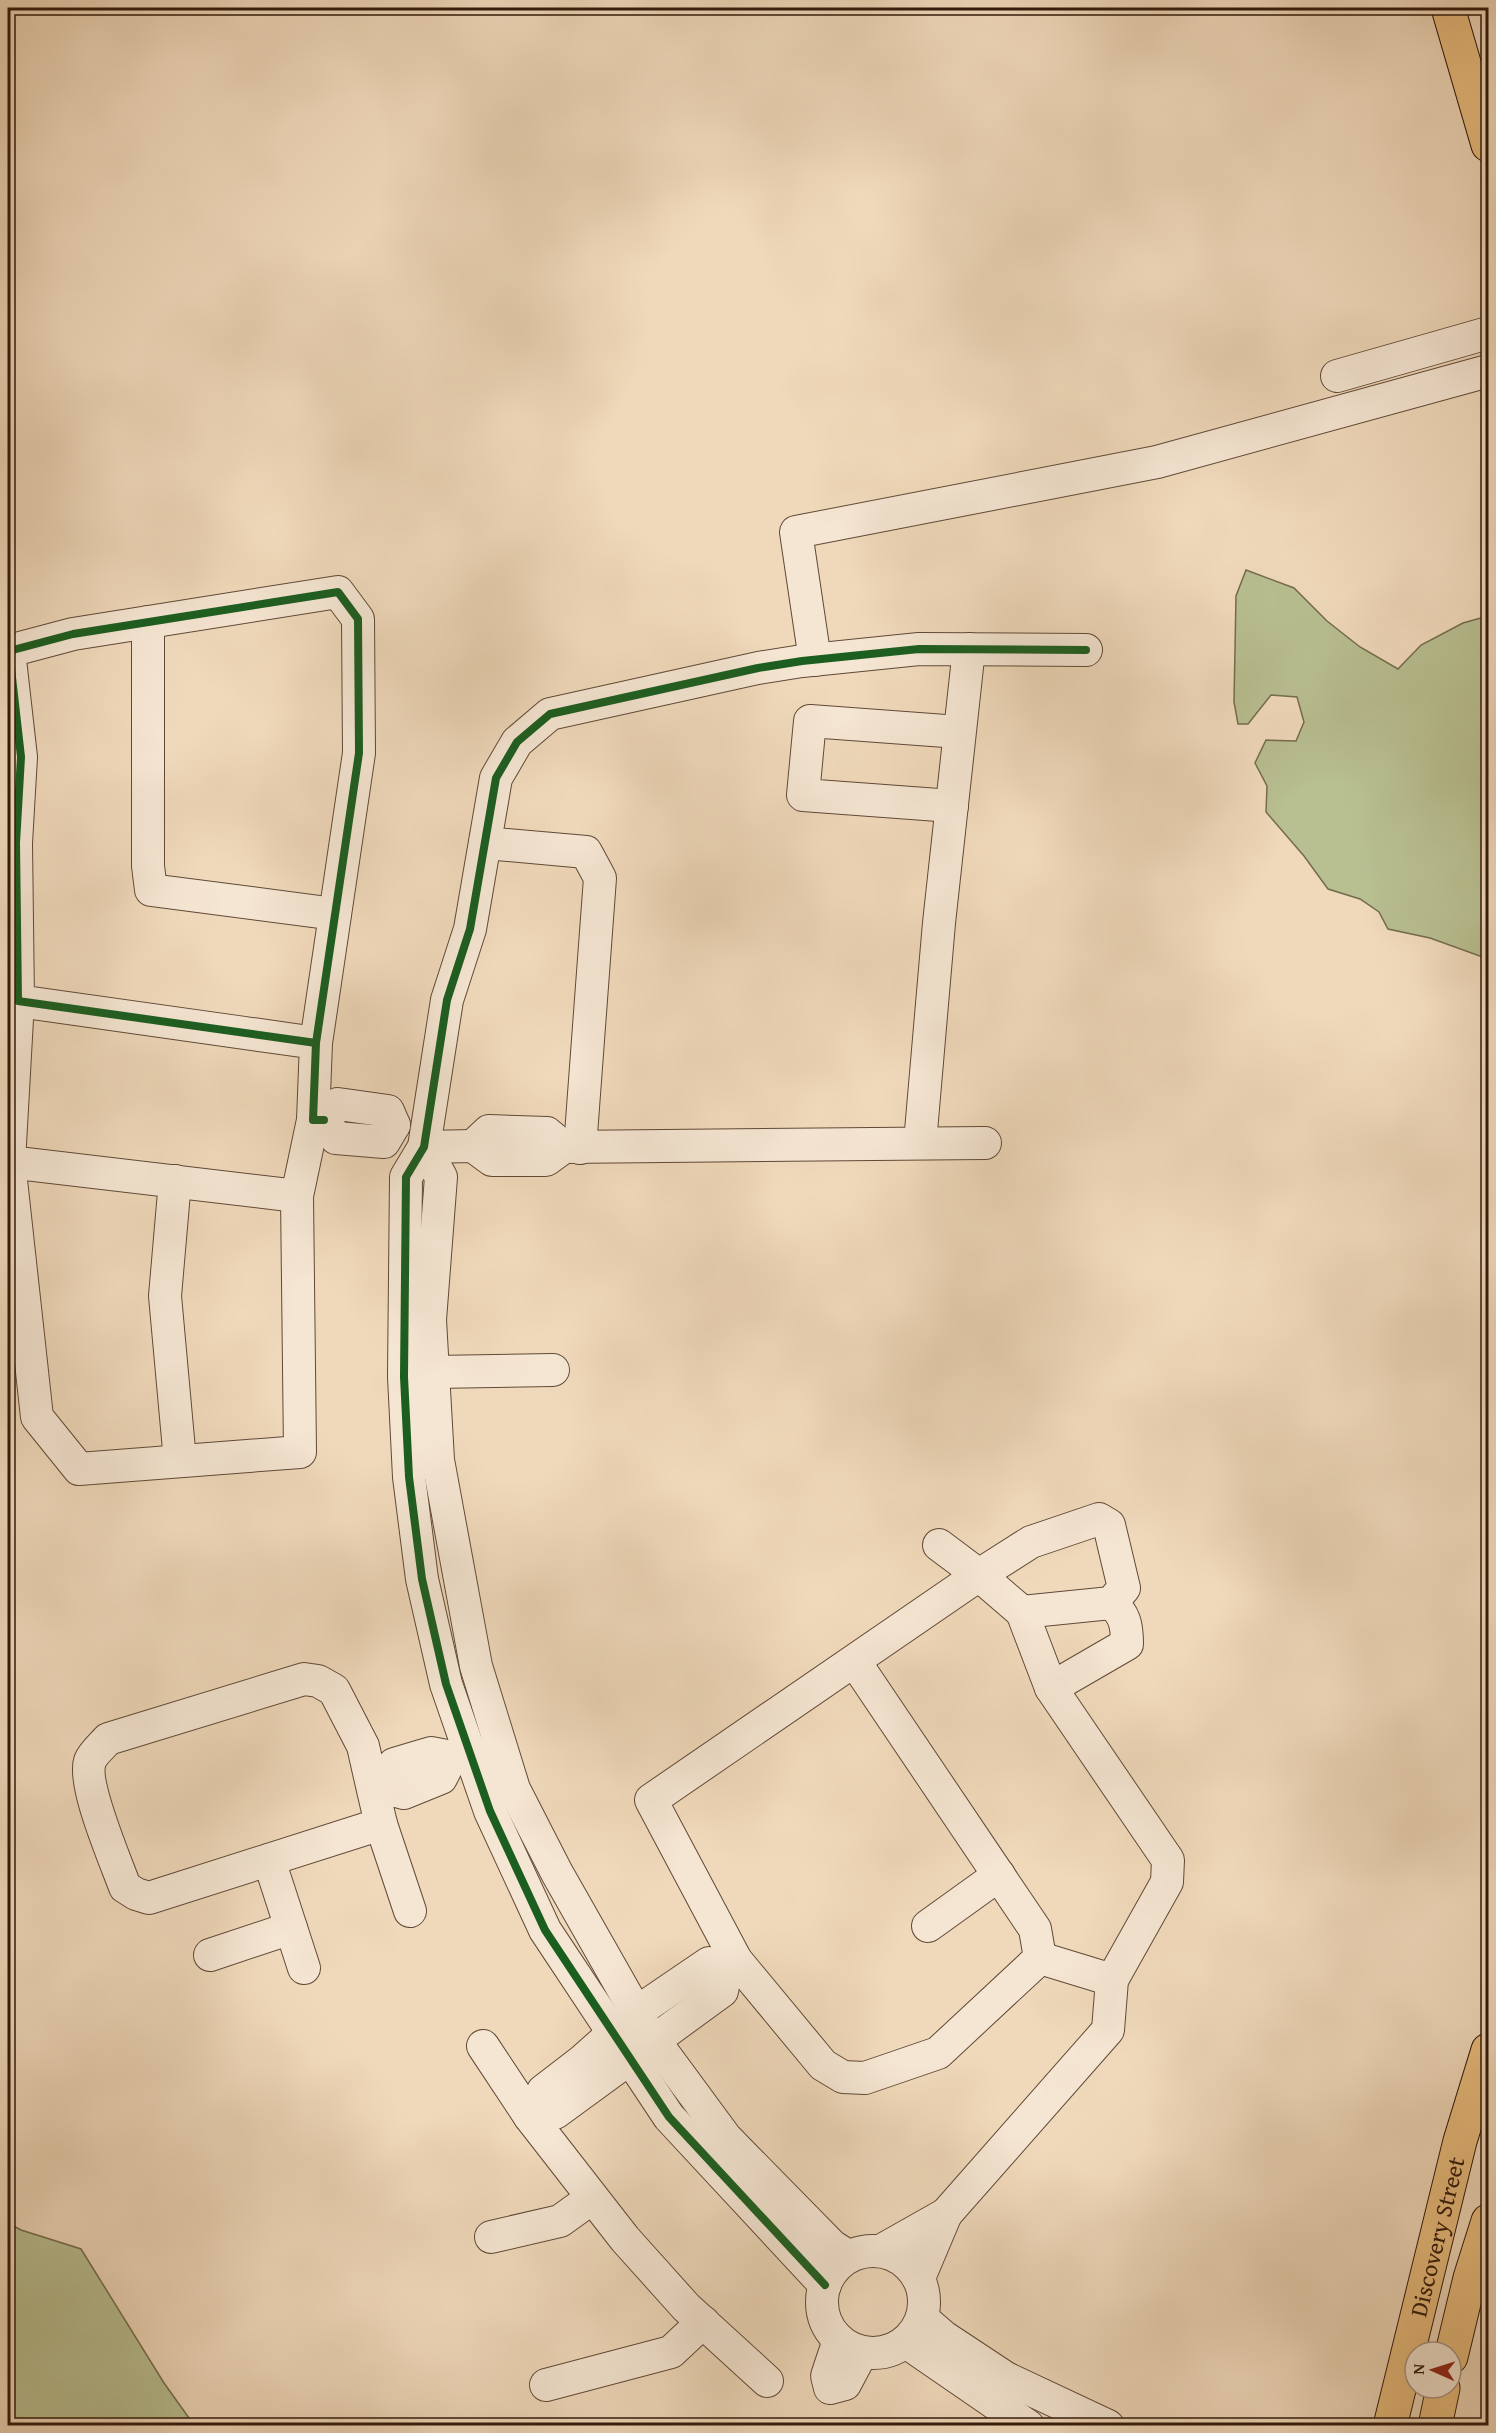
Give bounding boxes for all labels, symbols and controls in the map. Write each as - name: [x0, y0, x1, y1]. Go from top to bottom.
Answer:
- street label: Discovery Street: [1400, 2152, 1473, 2320]
- north arrow: [1403, 2340, 1463, 2400]
- text: N: [1406, 2363, 1430, 2375]

